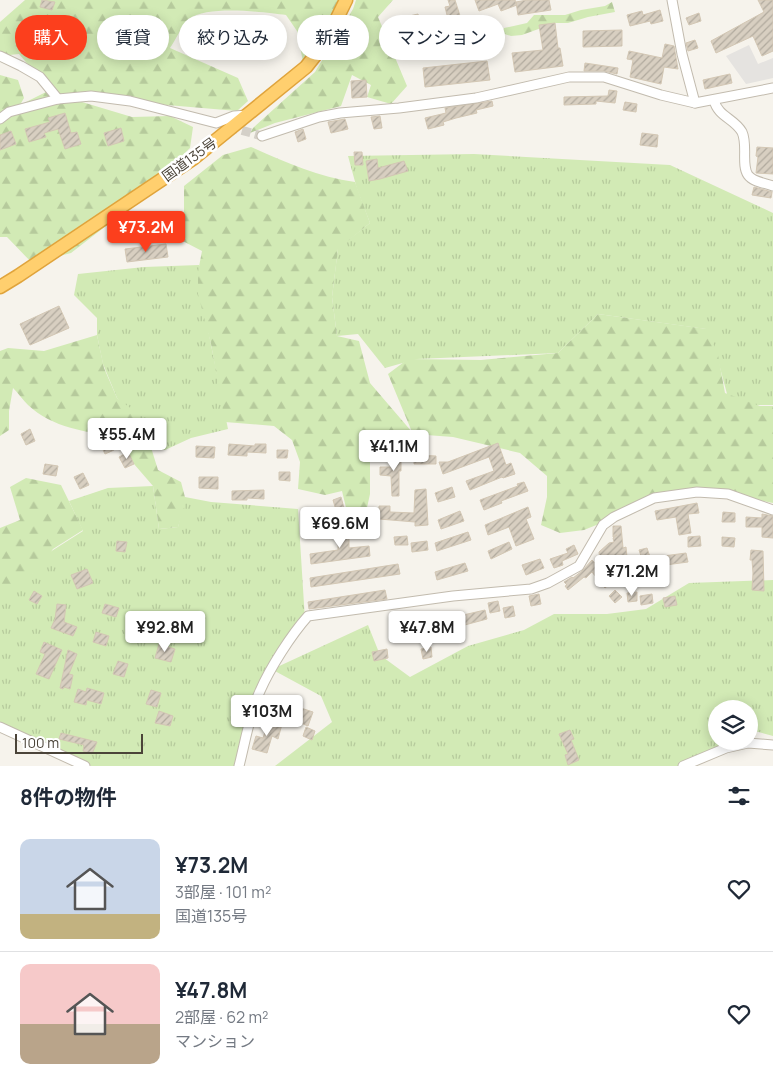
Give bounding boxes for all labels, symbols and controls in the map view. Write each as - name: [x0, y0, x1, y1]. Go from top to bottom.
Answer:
- chip: 購入: [15, 15, 87, 60]
- chip: 賃貸: [97, 15, 169, 60]
- chip: 絞り込み: [179, 15, 287, 60]
- chip: 新着: [297, 15, 369, 60]
- chip: マンション: [379, 15, 505, 60]
- street label: 国道135号: [158, 133, 220, 185]
- pin: ¥73.2M: [105, 210, 187, 253]
- text: ¥73.2M: [118, 216, 174, 238]
- pin: ¥55.4M: [86, 418, 168, 460]
- text: ¥55.4M: [99, 423, 155, 445]
- pin: ¥41.1M: [353, 430, 435, 472]
- text: ¥41.1M: [370, 435, 418, 457]
- pin: ¥69.6M: [299, 506, 381, 549]
- text: ¥69.6M: [311, 512, 369, 534]
- pin: ¥71.2M: [591, 554, 673, 597]
- text: ¥71.2M: [606, 560, 658, 582]
- pin: ¥92.8M: [124, 610, 206, 653]
- pin: ¥47.8M: [386, 610, 468, 653]
- text: ¥92.8M: [136, 616, 194, 638]
- text: ¥47.8M: [399, 616, 455, 638]
- pin: ¥103M: [232, 694, 302, 737]
- text: ¥103M: [242, 700, 292, 722]
- map controls: [708, 700, 758, 750]
- button: layers: [708, 700, 758, 750]
- scale bar: [15, 731, 142, 754]
- text: 100 m: [22, 733, 59, 752]
- icon: filters: [725, 782, 753, 810]
- text: 8件の物件: [20, 783, 117, 811]
- text: ¥73.2M: [175, 851, 248, 879]
- icon: home: [60, 859, 120, 919]
- icon: heart: [725, 875, 753, 903]
- text: 3部屋 · 101 m²: [175, 881, 271, 903]
- text: 国道135号: [175, 905, 247, 927]
- text: ¥47.8M: [175, 976, 247, 1004]
- icon: home: [60, 984, 120, 1044]
- icon: heart: [725, 1000, 753, 1028]
- text: 2部屋 · 62 m²: [175, 1006, 268, 1028]
- text: マンション: [175, 1030, 255, 1052]

